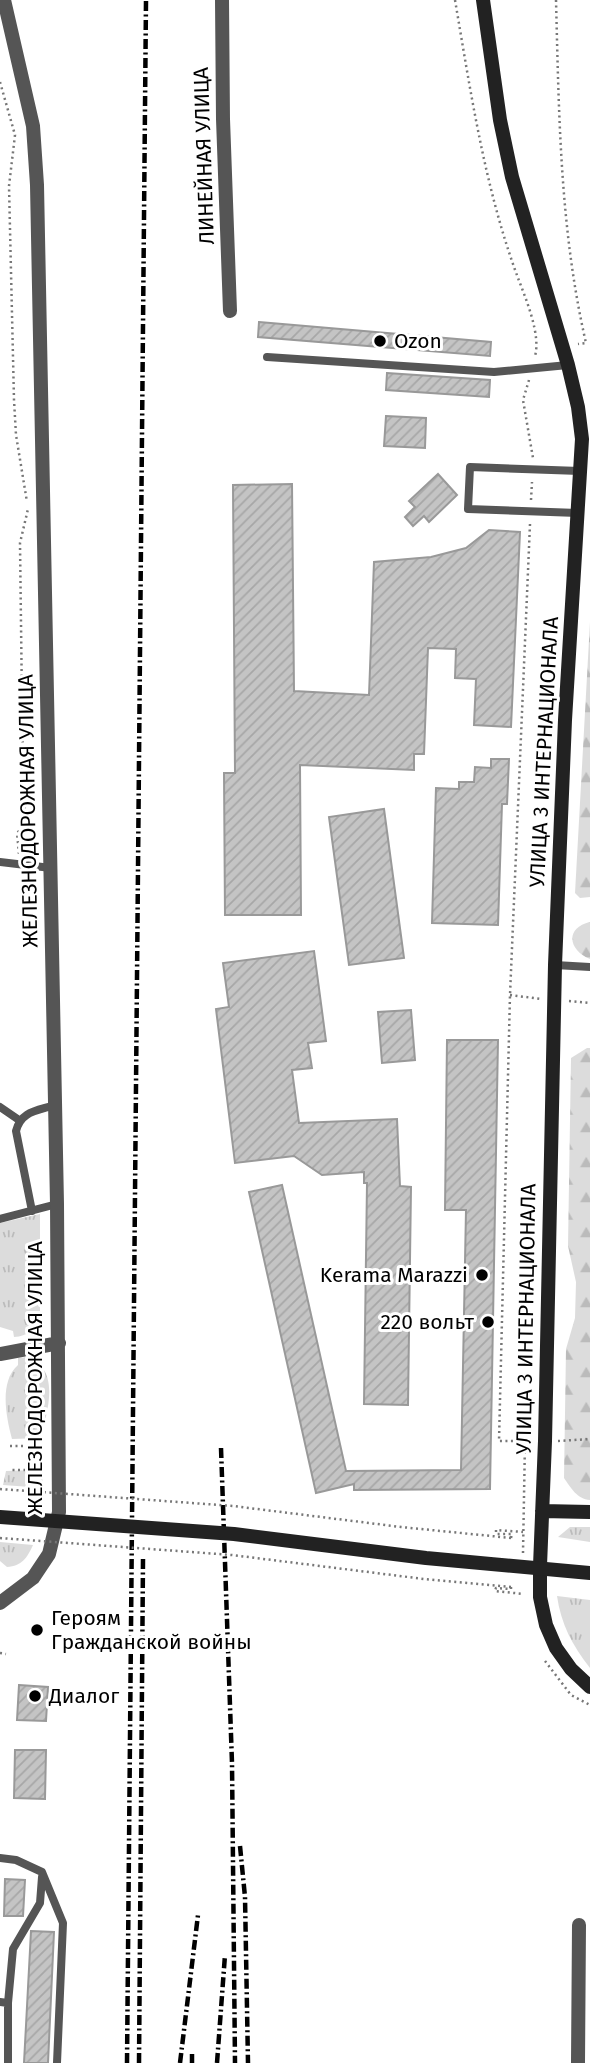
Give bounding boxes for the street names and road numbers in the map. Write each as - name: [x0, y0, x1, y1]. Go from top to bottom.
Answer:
- street label: ЛИНЕЙНАЯ УЛИЦА: [188, 67, 220, 245]
- street label: УЛИЦА 3 ИНТЕРНАЦИОНАЛА: [524, 616, 564, 888]
- street label: ЖЕЛЕЗНОДОРОЖНАЯ УЛИЦА: [13, 674, 43, 948]
- street label: УЛИЦА 3 ИНТЕРНАЦИОНАЛА: [511, 1183, 541, 1455]
- street label: ЖЕЛЕЗНОДОРОЖНАЯ УЛИЦА: [22, 1241, 48, 1515]

